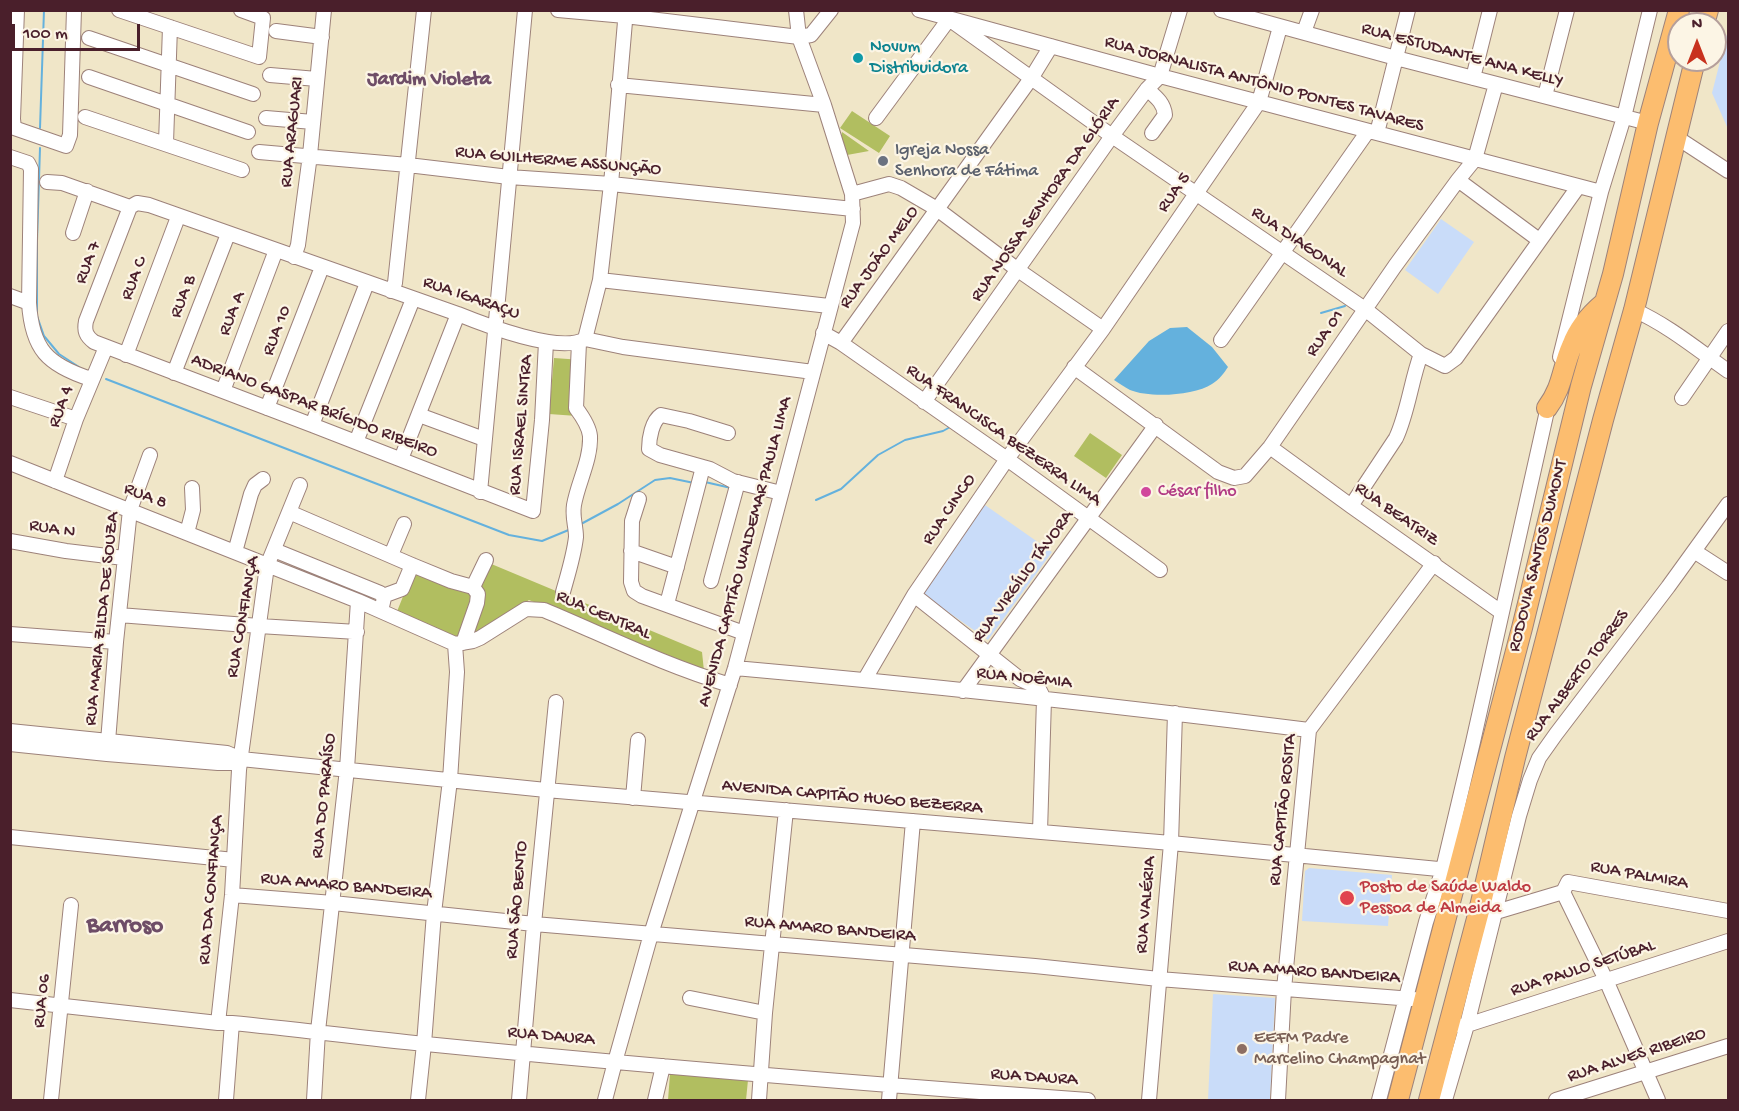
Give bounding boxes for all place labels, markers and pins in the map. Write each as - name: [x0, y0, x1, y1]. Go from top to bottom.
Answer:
- place label: Novum Distribuidora: [870, 37, 968, 80]
- marker: Novum Distribuidora: [851, 51, 865, 65]
- place label: Igreja Nossa Senhora de Fátima: [895, 140, 1038, 182]
- marker: Igreja Nossa Senhora de Fátima: [876, 154, 890, 168]
- place label: César filho: [1158, 481, 1237, 503]
- marker: César filho: [1139, 485, 1153, 499]
- place label: Posto de Saúde Waldo Pessoa de Almeida: [1360, 877, 1531, 920]
- marker: Posto de Saúde Waldo Pessoa de Almeida: [1338, 889, 1356, 907]
- place label: EEFM Padre Marcelino Champagnat: [1254, 1028, 1425, 1070]
- marker: EEFM Padre Marcelino Champagnat: [1235, 1042, 1249, 1056]

